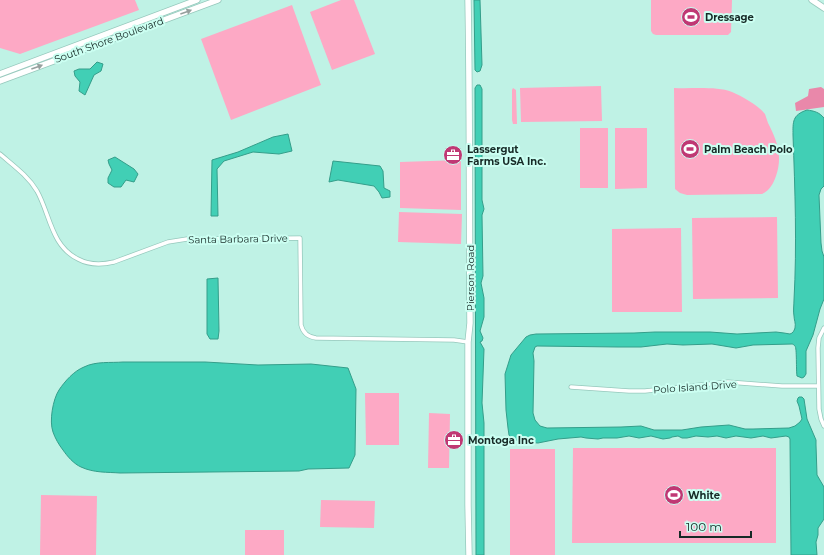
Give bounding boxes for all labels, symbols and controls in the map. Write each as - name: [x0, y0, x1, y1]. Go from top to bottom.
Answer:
- sports icon: Dressage: [680, 6, 702, 28]
- one-way arrow: [180, 9, 192, 15]
- place label: Dressage: [705, 11, 754, 24]
- street label: South Shore Boulevard: [53, 14, 165, 66]
- one-way arrow: [31, 64, 43, 70]
- sports icon: Palm Beach Polo: [679, 138, 701, 160]
- place label: Lassergut Farms USA Inc.: [467, 143, 546, 168]
- place label: Palm Beach Polo: [704, 143, 793, 156]
- office icon: Lassergut Farms USA Inc.: [442, 144, 464, 166]
- street label: Santa Barbara Drive: [188, 232, 288, 246]
- street label: Pierson Road: [464, 245, 477, 311]
- street label: Polo Island Drive: [653, 378, 737, 396]
- office icon: Montoga Inc: [443, 429, 465, 451]
- place label: Montoga Inc: [468, 434, 534, 447]
- sports icon: White: [663, 484, 685, 506]
- place label: White: [688, 489, 720, 502]
- scale bar: [680, 513, 751, 539]
- text: 100 m: [686, 519, 722, 534]

